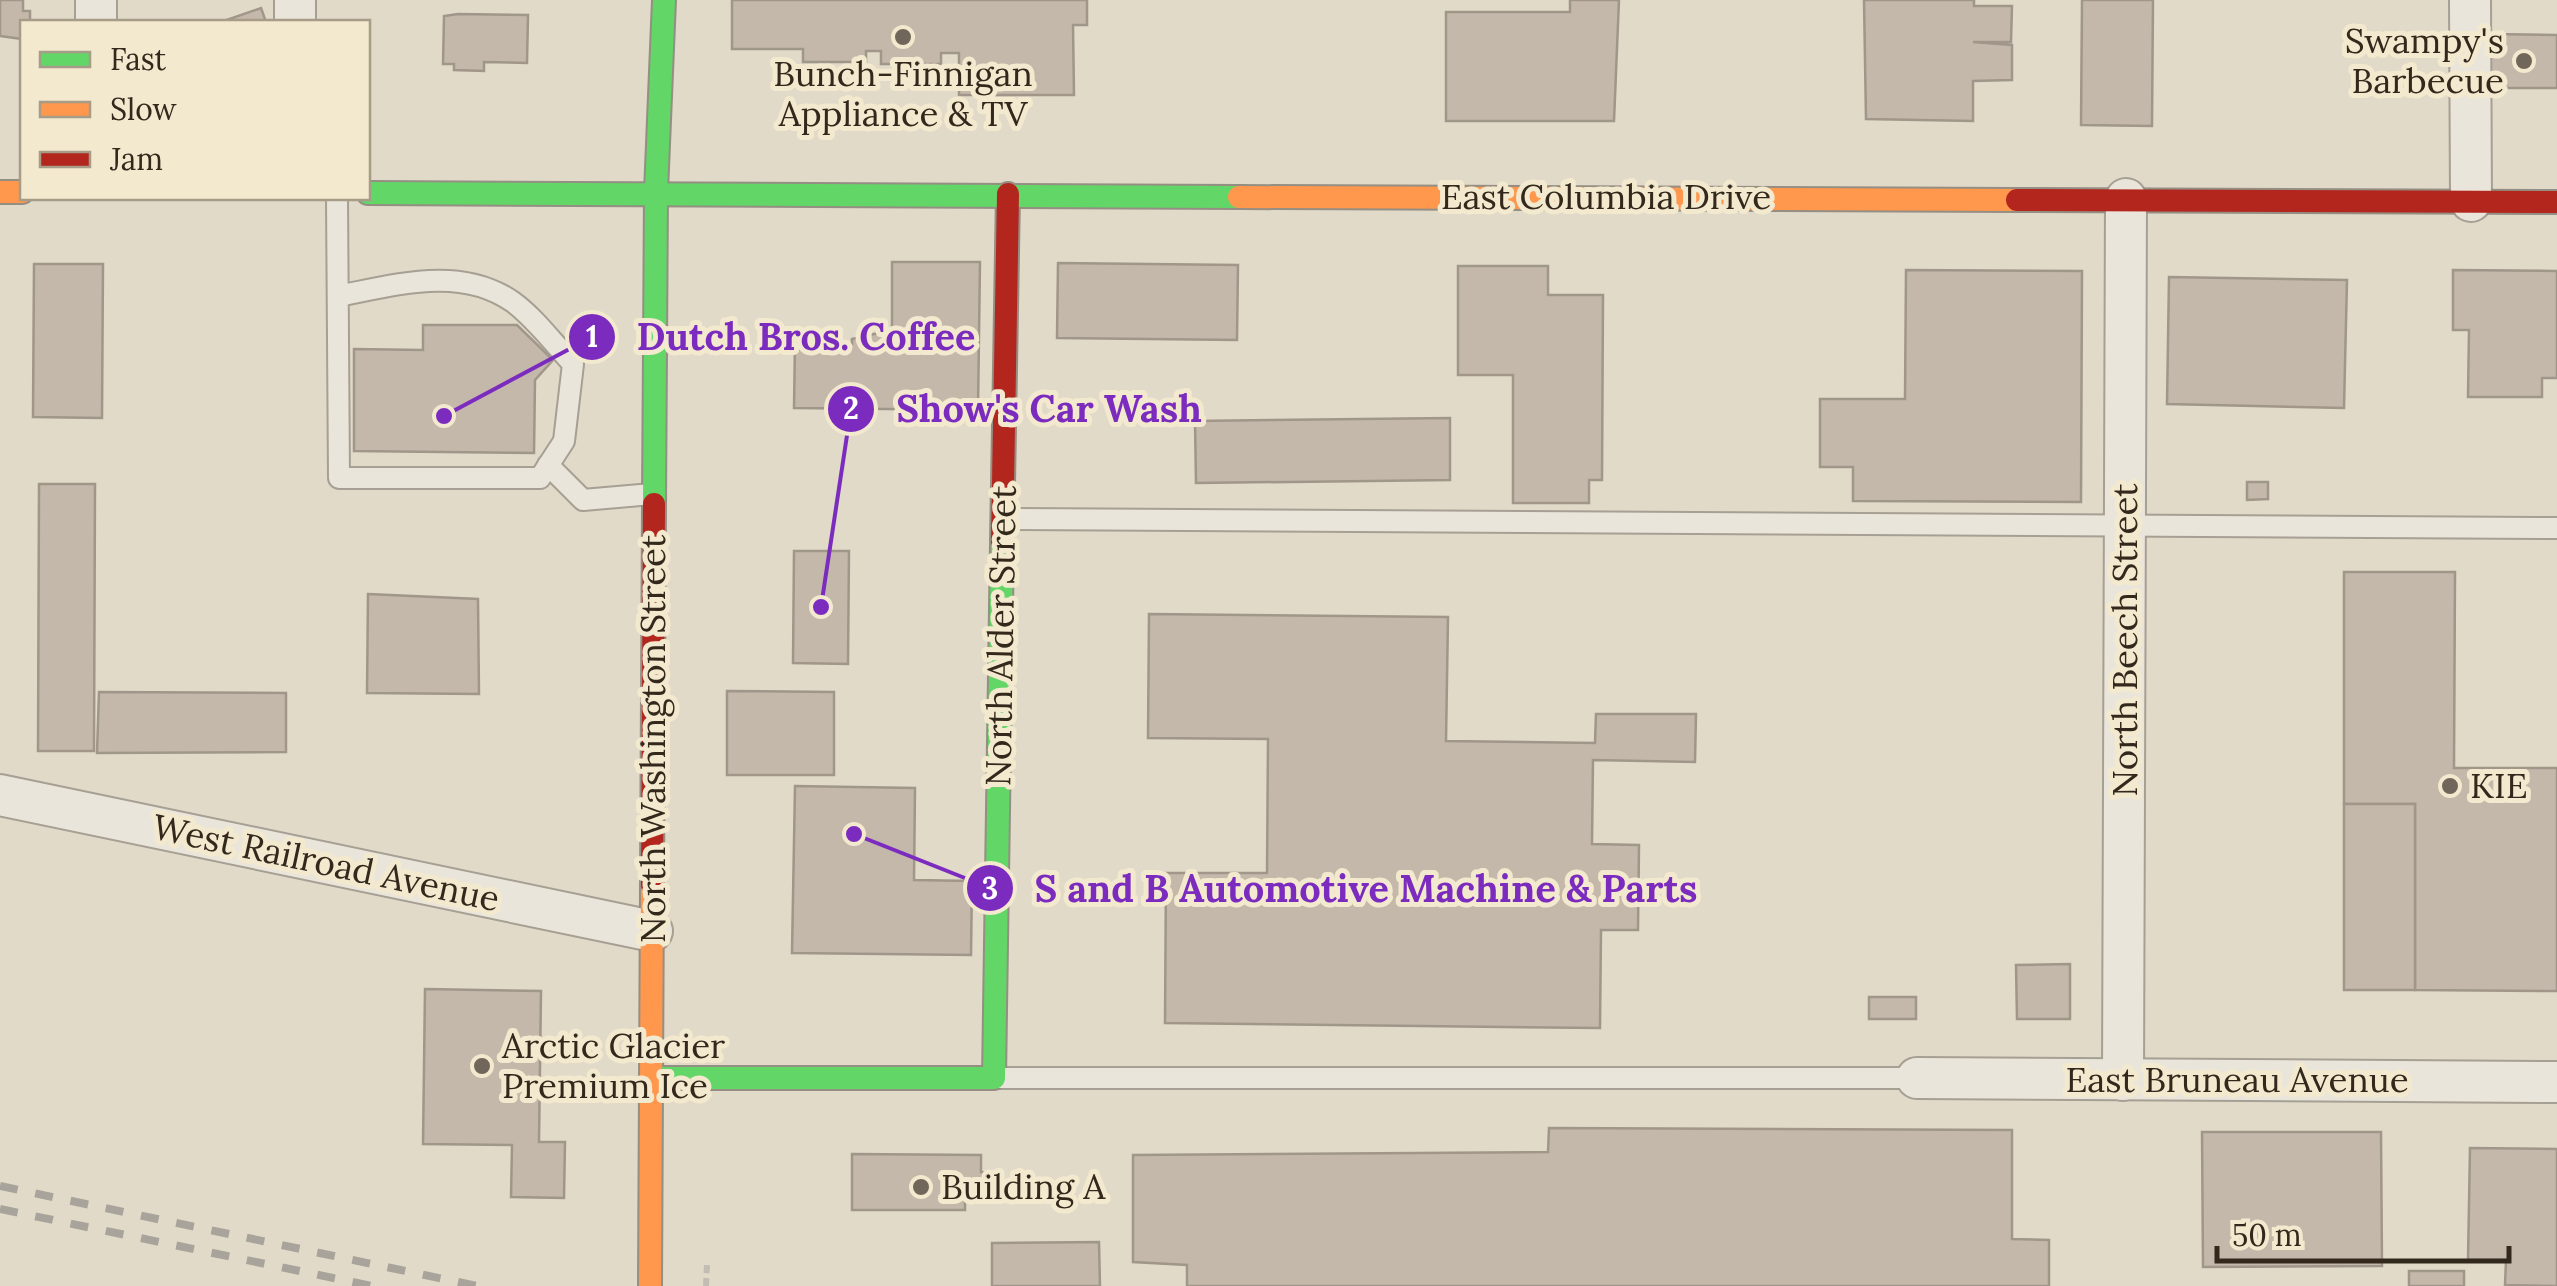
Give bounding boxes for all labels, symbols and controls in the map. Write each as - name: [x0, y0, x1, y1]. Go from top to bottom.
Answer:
- place label: Swampy's Barbecue: [2345, 18, 2504, 103]
- legend: [20, 20, 370, 200]
- marker: Bunch-Finnigan Appliance & TV: [892, 26, 914, 48]
- text: Fast: [110, 40, 167, 78]
- marker: Swampy's Barbecue: [2513, 50, 2535, 72]
- place label: Bunch-Finnigan Appliance & TV: [773, 51, 1033, 136]
- text: Slow: [110, 90, 176, 128]
- text: Jam: [109, 140, 163, 178]
- street label: East Columbia Drive: [1441, 174, 1771, 219]
- callout: Dutch Bros. Coffee: [567, 303, 996, 371]
- text: Dutch Bros. Coffee: [637, 312, 975, 360]
- text: 1: [586, 317, 598, 355]
- callout: Show's Car Wash: [826, 375, 1221, 443]
- text: Show's Car Wash: [896, 384, 1202, 432]
- text: 2: [843, 389, 859, 427]
- street label: North Beech Street: [2102, 483, 2147, 797]
- street label: North Alder Street: [975, 485, 1026, 787]
- street label: North Washington Street: [630, 534, 675, 943]
- place label: KIE: [2470, 763, 2527, 808]
- marker: KIE: [2439, 775, 2461, 797]
- street label: West Railroad Avenue: [149, 804, 504, 921]
- callout: S and B Automotive Machine & Parts: [965, 854, 1718, 922]
- text: S and B Automotive Machine & Parts: [1034, 864, 1698, 912]
- text: 3: [982, 869, 998, 907]
- place label: Arctic Glacier Premium Ice: [501, 1023, 725, 1108]
- marker: Arctic Glacier Premium Ice: [471, 1055, 493, 1077]
- street label: East Bruneau Avenue: [2065, 1057, 2409, 1102]
- place label: Building A: [941, 1164, 1106, 1209]
- marker: Building A: [910, 1176, 932, 1198]
- scale bar: [2217, 1201, 2510, 1263]
- text: 50 m: [2232, 1216, 2302, 1254]

